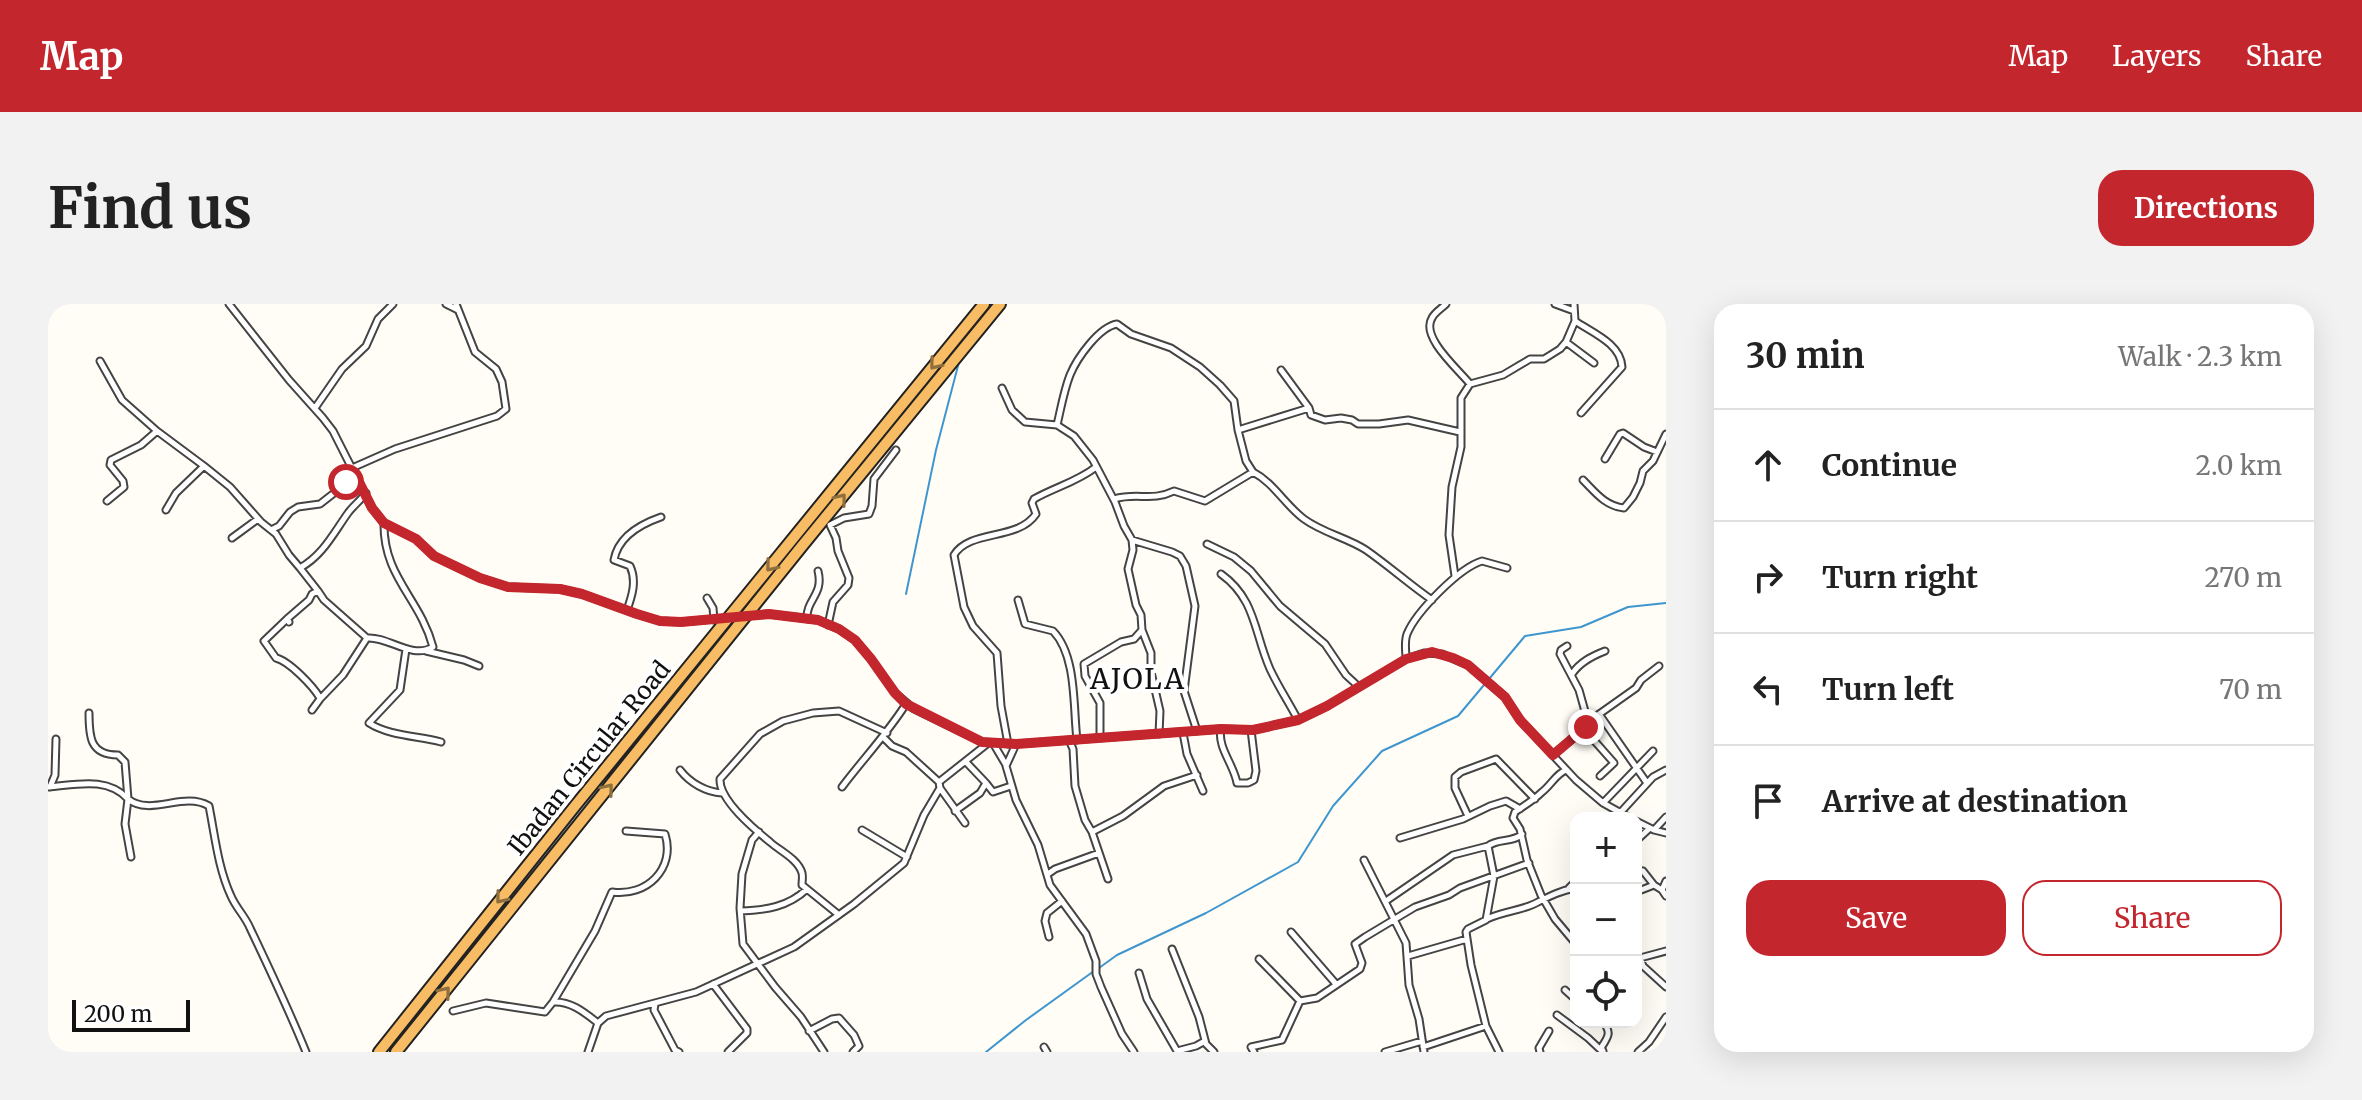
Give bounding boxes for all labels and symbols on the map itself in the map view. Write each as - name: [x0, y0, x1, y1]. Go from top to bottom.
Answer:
- one-way arrow: [930, 355, 945, 370]
- route start: [328, 464, 364, 500]
- one-way arrow: [831, 494, 846, 508]
- one-way arrow: [766, 557, 781, 571]
- street label: Ibadan Circular Road: [501, 655, 677, 861]
- district label: AJOLA: [1089, 661, 1186, 697]
- route end: [1568, 709, 1604, 745]
- one-way arrow: [598, 784, 613, 798]
- one-way arrow: [497, 889, 511, 904]
- one-way arrow: [435, 986, 450, 1001]
- scale bar: [72, 996, 190, 1032]

